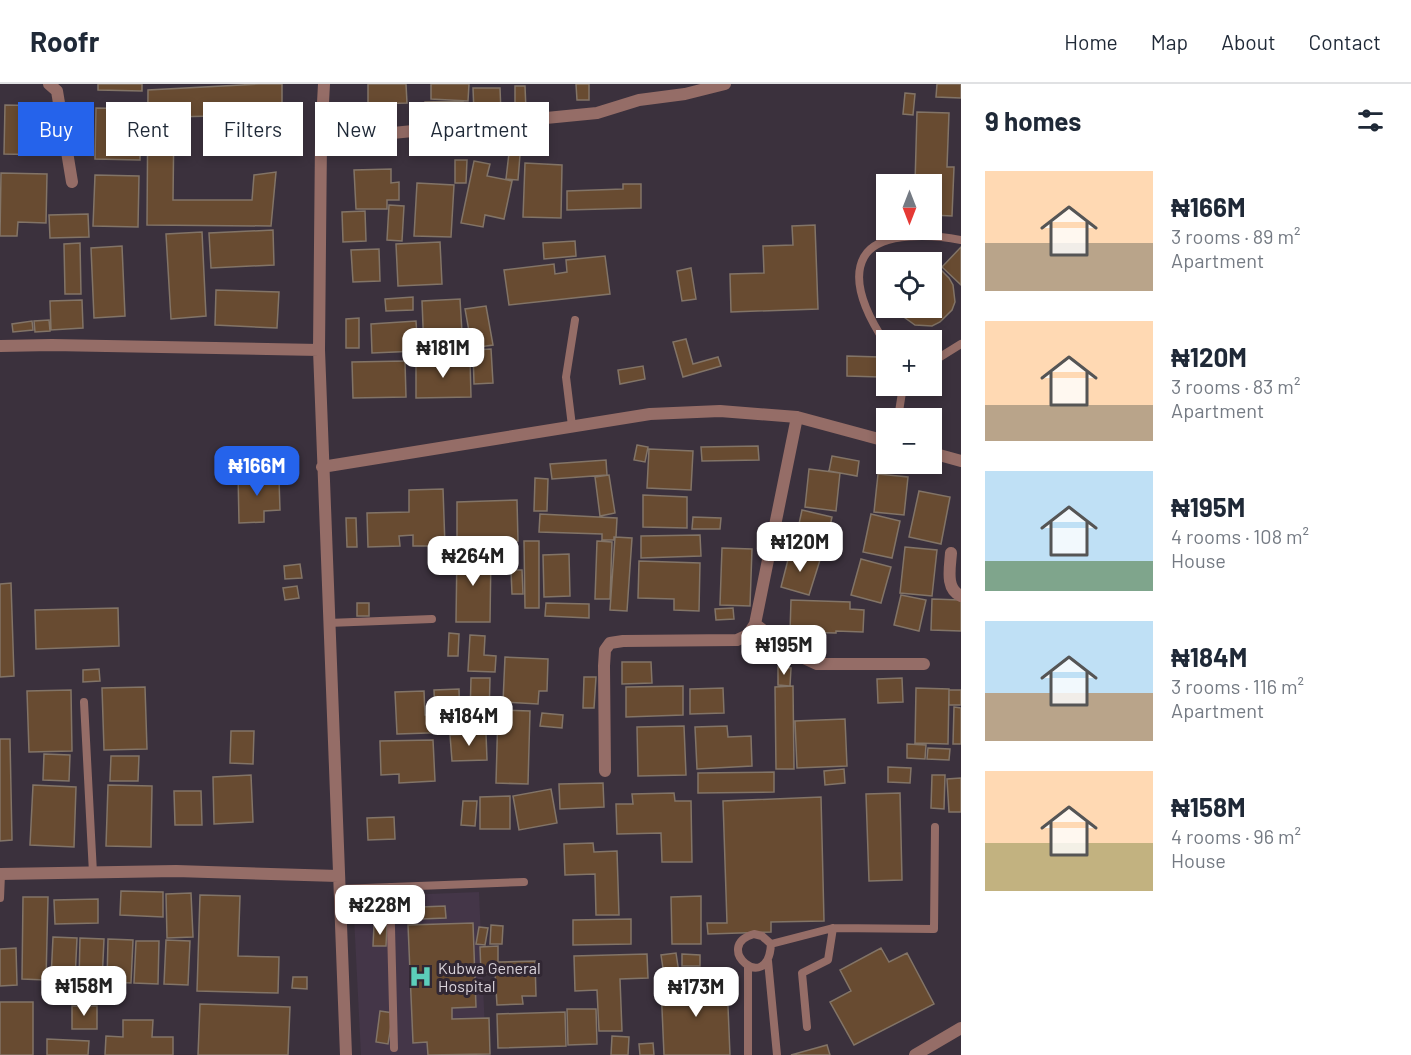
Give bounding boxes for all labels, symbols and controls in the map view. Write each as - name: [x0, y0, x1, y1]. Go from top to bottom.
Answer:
- text: Roofr: [30, 24, 99, 58]
- text: Home: [1064, 29, 1118, 54]
- text: Map: [1151, 29, 1188, 54]
- text: About: [1221, 29, 1276, 54]
- text: Contact: [1309, 29, 1381, 54]
- chip: Buy: [18, 102, 94, 156]
- chip: Rent: [106, 102, 191, 156]
- chip: Filters: [203, 102, 303, 156]
- chip: New: [315, 102, 397, 156]
- chip: Apartment: [409, 102, 549, 156]
- icon: filters: [1354, 104, 1387, 137]
- text: 9 homes: [985, 105, 1081, 136]
- north arrow: [876, 174, 942, 240]
- map controls: [876, 174, 942, 474]
- text: ₦166M: [1171, 191, 1246, 222]
- icon: home: [1033, 195, 1105, 267]
- text: 3 rooms · 89 m²: [1171, 224, 1301, 248]
- text: Apartment: [1171, 248, 1264, 272]
- button: locate: [876, 252, 942, 318]
- pin: ₦181M: [401, 328, 485, 379]
- button: +: [876, 330, 942, 396]
- text: ₦181M: [416, 335, 470, 359]
- text: ₦120M: [1171, 341, 1247, 372]
- icon: home: [1033, 345, 1105, 417]
- text: 3 rooms · 83 m²: [1171, 374, 1300, 398]
- text: Apartment: [1171, 398, 1264, 422]
- button: −: [876, 408, 942, 474]
- pin: ₦166M: [215, 446, 299, 497]
- text: ₦166M: [228, 453, 286, 477]
- text: ₦195M: [1171, 491, 1245, 522]
- icon: home: [1033, 495, 1105, 567]
- pin: ₦120M: [758, 522, 842, 573]
- text: 4 rooms · 108 m²: [1171, 524, 1309, 548]
- text: ₦120M: [771, 529, 829, 553]
- pin: ₦264M: [431, 536, 515, 587]
- text: ₦264M: [442, 543, 504, 567]
- text: House: [1171, 548, 1226, 572]
- pin: ₦195M: [742, 625, 826, 676]
- text: ₦195M: [755, 632, 813, 656]
- text: ₦184M: [1171, 641, 1247, 672]
- icon: home: [1033, 645, 1105, 717]
- text: 3 rooms · 116 m²: [1171, 674, 1304, 698]
- pin: ₦184M: [427, 696, 511, 747]
- text: Apartment: [1171, 698, 1264, 722]
- text: ₦184M: [440, 703, 498, 727]
- text: ₦158M: [1171, 791, 1246, 822]
- icon: home: [1033, 795, 1105, 867]
- text: 4 rooms · 96 m²: [1171, 824, 1301, 848]
- text: House: [1171, 848, 1226, 872]
- pin: ₦228M: [338, 885, 422, 936]
- text: ₦228M: [349, 892, 411, 916]
- place label: Kubwa General Hospital: [438, 958, 541, 995]
- hospital icon: Kubwa General Hospital: [407, 963, 433, 989]
- pin: ₦158M: [42, 966, 126, 1017]
- pin: ₦173M: [654, 967, 738, 1018]
- text: ₦158M: [55, 973, 113, 997]
- text: ₦173M: [668, 974, 724, 998]

